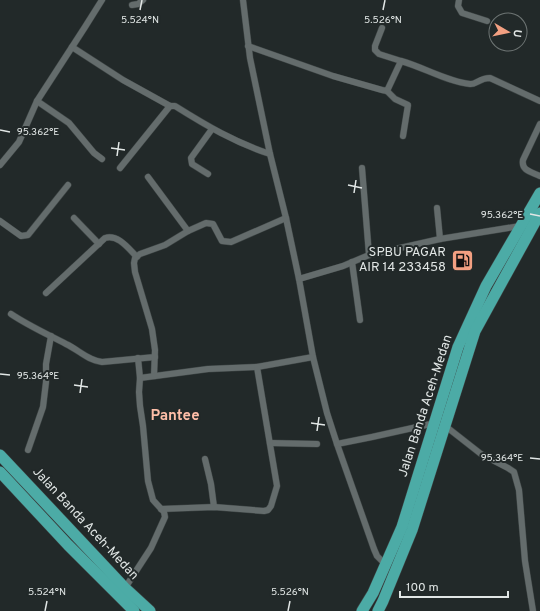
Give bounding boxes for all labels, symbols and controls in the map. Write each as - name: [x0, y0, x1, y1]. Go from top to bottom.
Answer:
- north arrow: [488, 12, 528, 52]
- text: 5.524°N: [121, 14, 159, 27]
- text: 5.526°N: [364, 14, 402, 27]
- text: U: [509, 28, 524, 38]
- text: 95.362°E: [17, 126, 59, 139]
- text: 95.362°E: [481, 209, 523, 222]
- place label: SPBU PAGAR AIR 14 233458: [359, 245, 446, 276]
- fuel station icon: SPBU PAGAR AIR 14 233458: [449, 247, 475, 273]
- street label: Jalan Banda Aceh-Medan: [395, 333, 457, 479]
- text: 95.364°E: [17, 370, 59, 383]
- district label: Pantee: [150, 407, 200, 426]
- text: 95.364°E: [481, 452, 523, 465]
- street label: Jalan Banda Aceh-Medan: [28, 464, 142, 584]
- scale bar: [400, 573, 508, 599]
- text: 100 m: [406, 580, 439, 596]
- text: 5.524°N: [28, 586, 66, 599]
- text: 5.526°N: [271, 586, 309, 599]

